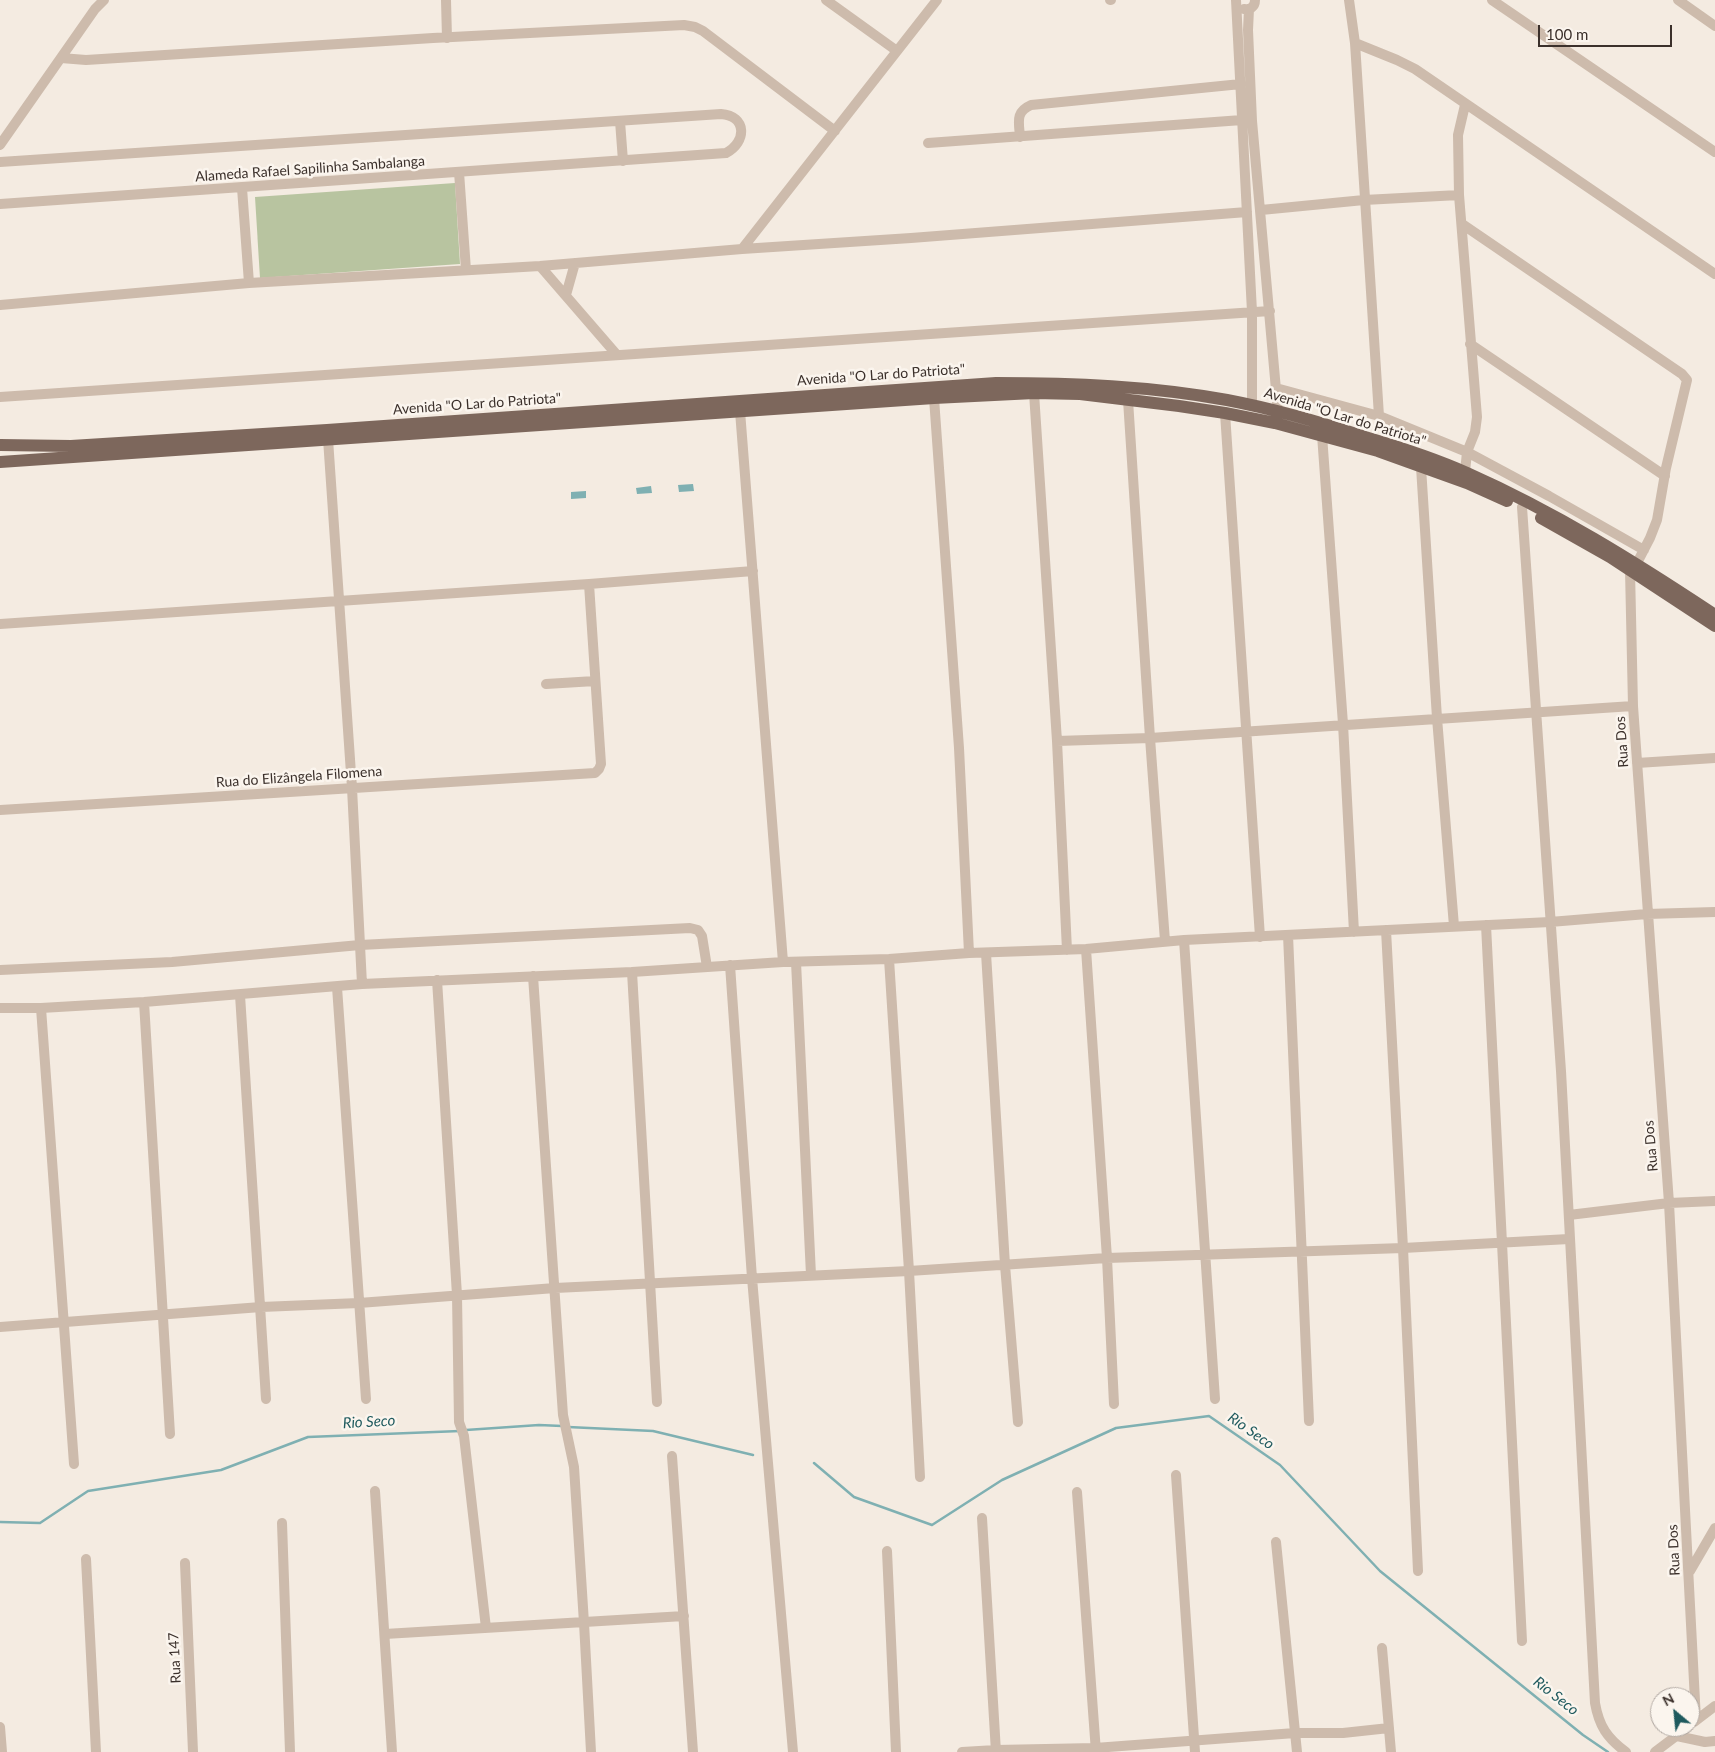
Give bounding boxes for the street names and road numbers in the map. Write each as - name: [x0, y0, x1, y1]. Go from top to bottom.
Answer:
- street label: Alameda Rafael Sapilinha Sambalanga: [195, 153, 425, 185]
- street label: Avenida "O Lar do Patriota": [796, 361, 966, 389]
- street label: Avenida "O Lar do Patriota": [1262, 384, 1428, 450]
- street label: Avenida "O Lar do Patriota": [392, 390, 562, 418]
- street label: Rua Dos: [1612, 716, 1632, 768]
- street label: Rua do Elizângela Filomena: [215, 763, 383, 791]
- street label: Rua Dos: [1640, 1120, 1662, 1172]
- street label: Rua Dos: [1664, 1524, 1684, 1576]
- street label: Rua 147: [165, 1632, 185, 1684]

